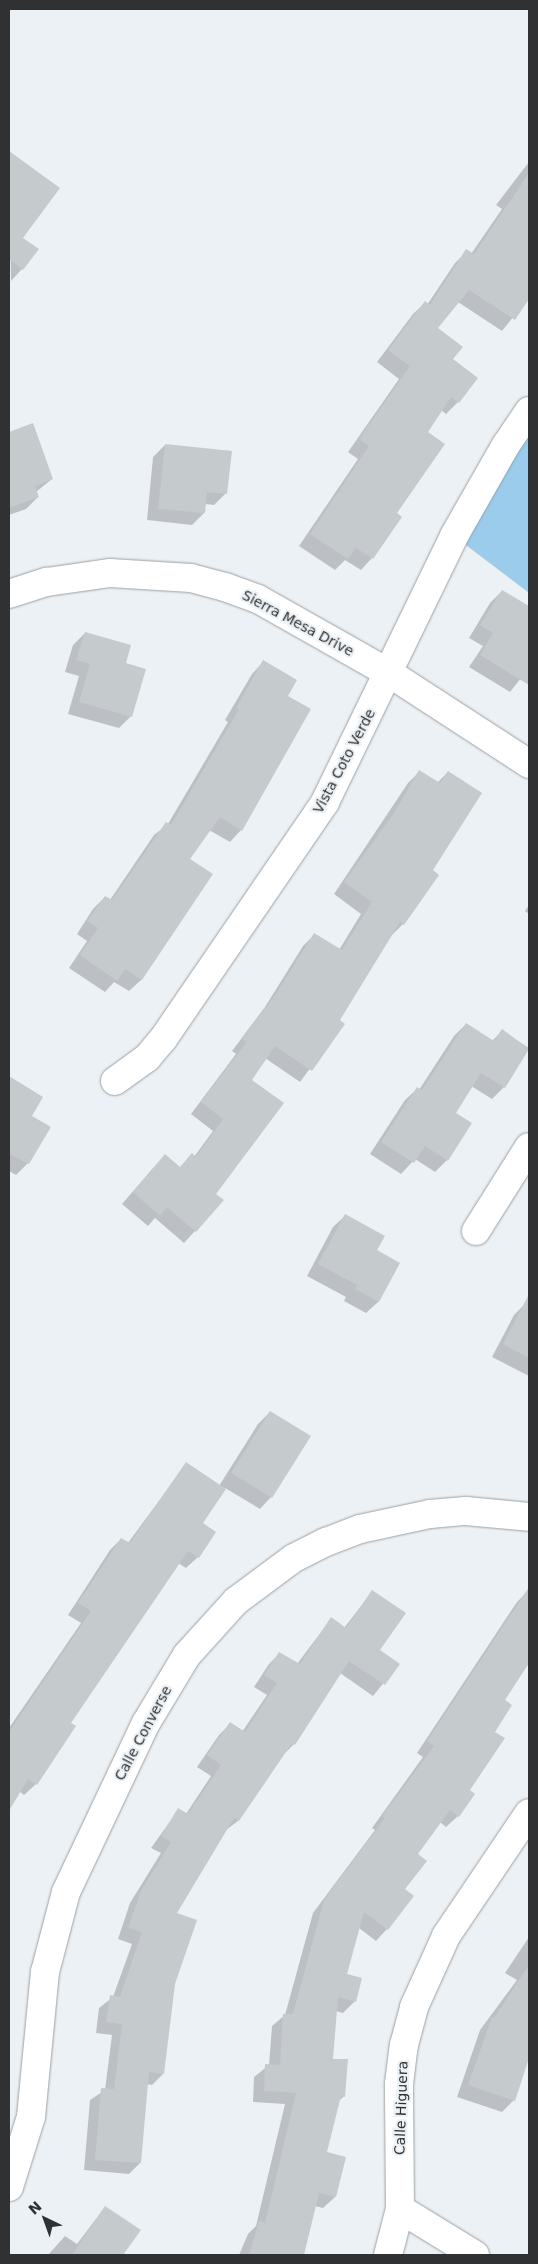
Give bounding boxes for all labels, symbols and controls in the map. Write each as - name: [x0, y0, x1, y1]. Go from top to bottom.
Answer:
- street label: Sierra Mesa Drive: [239, 586, 357, 660]
- street label: Vista Coto Verde: [309, 706, 379, 816]
- street label: Calle Converse: [111, 1683, 175, 1783]
- street label: Calle Higuera: [391, 2061, 411, 2155]
- north arrow: [20, 2194, 70, 2244]
- text: N: [25, 2198, 45, 2218]

